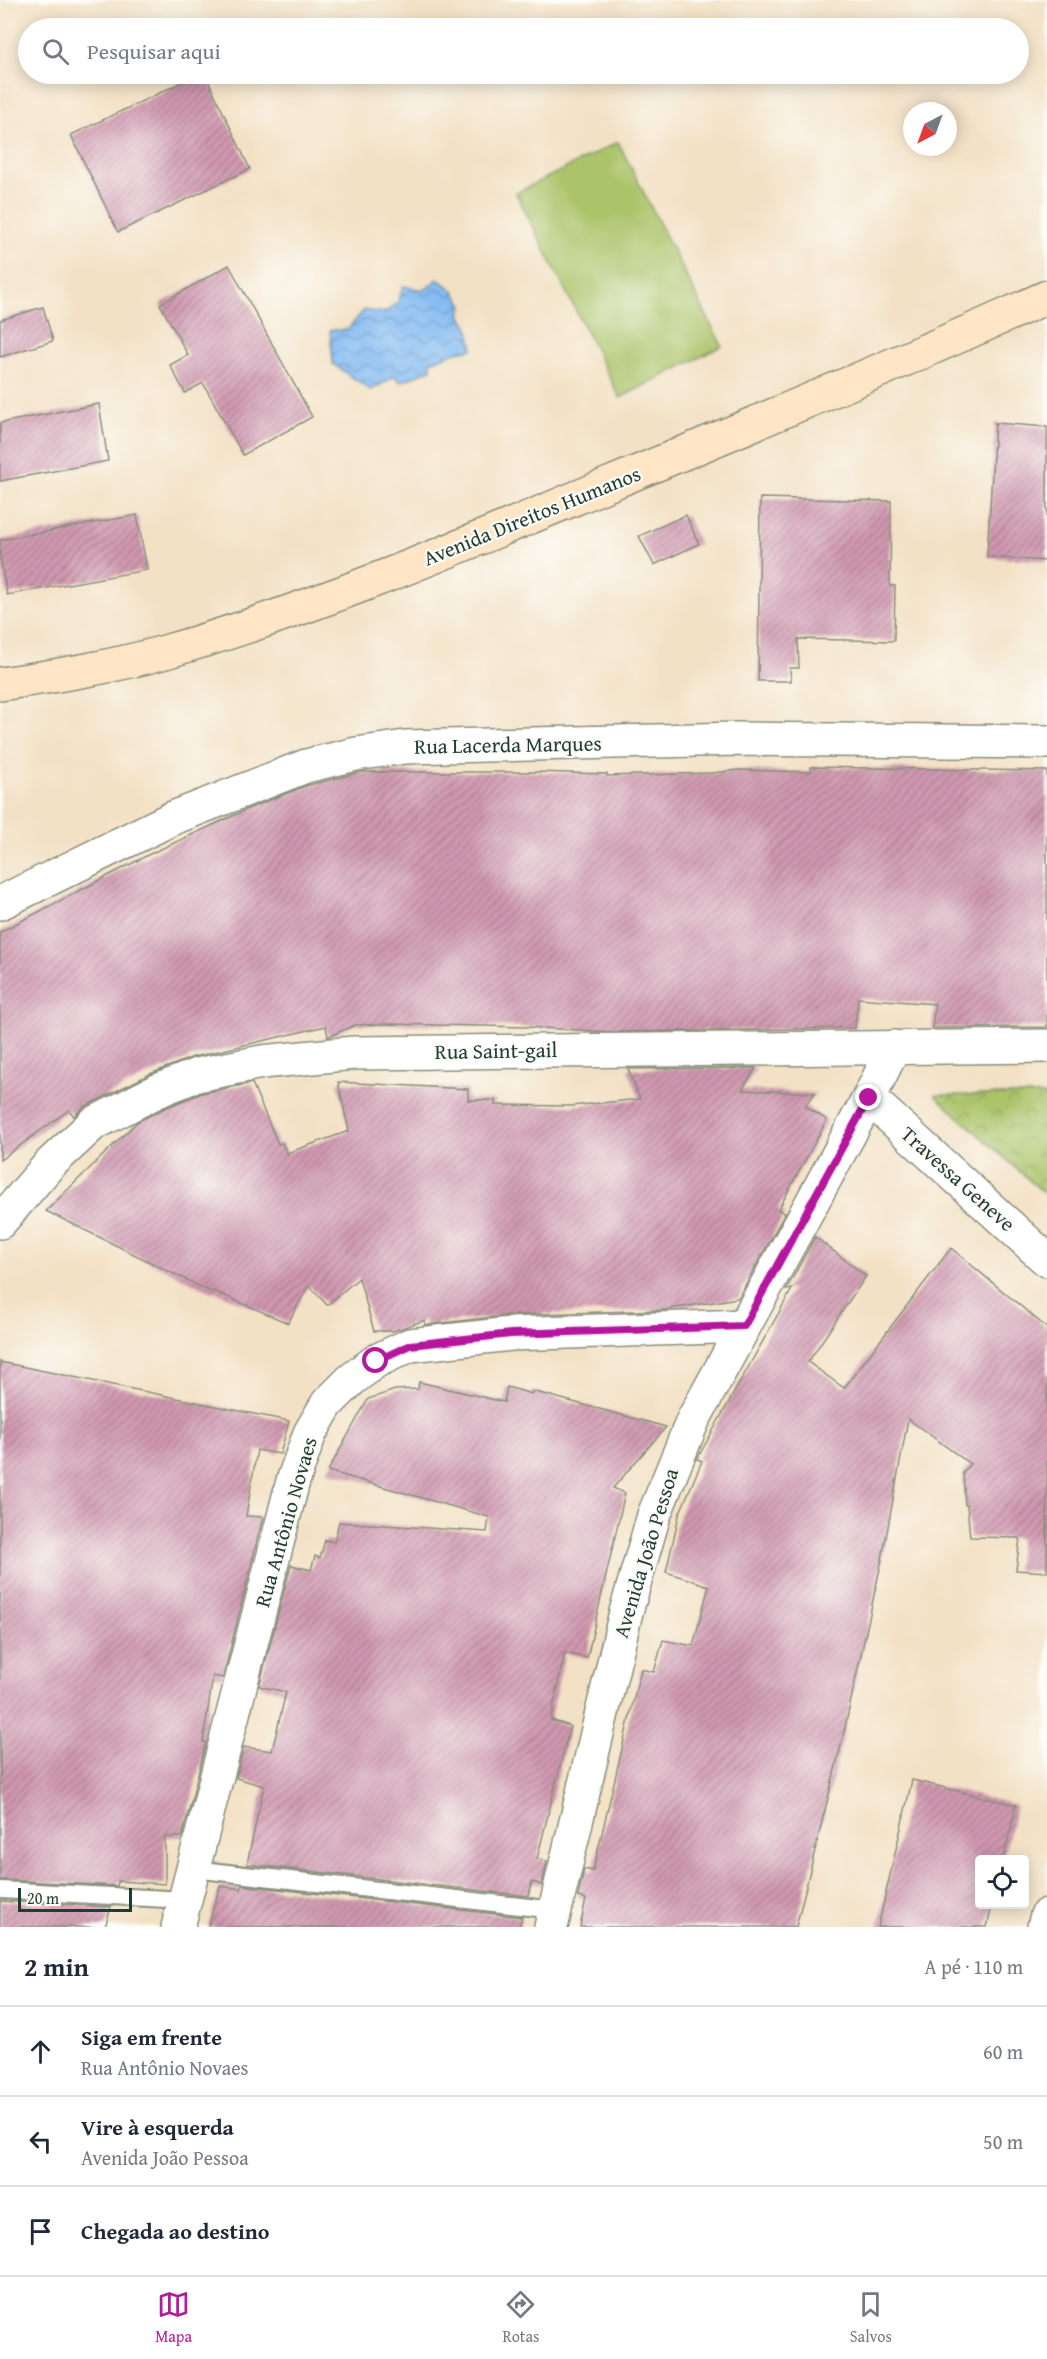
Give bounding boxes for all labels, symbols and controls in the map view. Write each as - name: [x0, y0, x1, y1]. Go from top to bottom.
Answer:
- search box: [18, 18, 1029, 84]
- icon: search: [39, 35, 72, 68]
- text: Pesquisar aqui: [87, 35, 221, 67]
- north arrow: [903, 102, 957, 156]
- street label: Avenida Direitos Humanos: [418, 458, 645, 573]
- street label: Rua Lacerda Marques: [414, 727, 602, 762]
- street label: Rua Saint-gail: [434, 1034, 558, 1067]
- route end: [855, 1084, 881, 1110]
- street label: Travessa Geneve: [894, 1119, 1023, 1239]
- route start: [362, 1347, 388, 1373]
- street label: Rua Antônio Novaes: [246, 1433, 325, 1611]
- street label: Avenida João Pessoa: [605, 1464, 686, 1642]
- map controls: [975, 1855, 1029, 1909]
- button: locate: [975, 1855, 1029, 1909]
- scale bar: [18, 1885, 132, 1912]
- text: 20 m: [27, 1886, 59, 1910]
- text: 2 min: [24, 1947, 89, 1986]
- text: A pé · 110 m: [925, 1952, 1023, 1981]
- text: Siga em frente: [81, 2021, 222, 2053]
- icon: ahead: [24, 2035, 57, 2068]
- text: 60 m: [983, 2037, 1023, 2066]
- text: Rua Antônio Novaes: [81, 2053, 249, 2082]
- text: Vire à esquerda: [81, 2111, 234, 2143]
- icon: left: [24, 2125, 57, 2158]
- text: 50 m: [983, 2127, 1023, 2156]
- text: Avenida João Pessoa: [81, 2143, 249, 2172]
- icon: arrive: [24, 2215, 57, 2248]
- text: Chegada ao destino: [81, 2215, 269, 2247]
- tab: Mapa: [155, 2288, 192, 2348]
- tab: Rotas: [502, 2288, 539, 2348]
- tab: Salvos: [850, 2288, 892, 2348]

